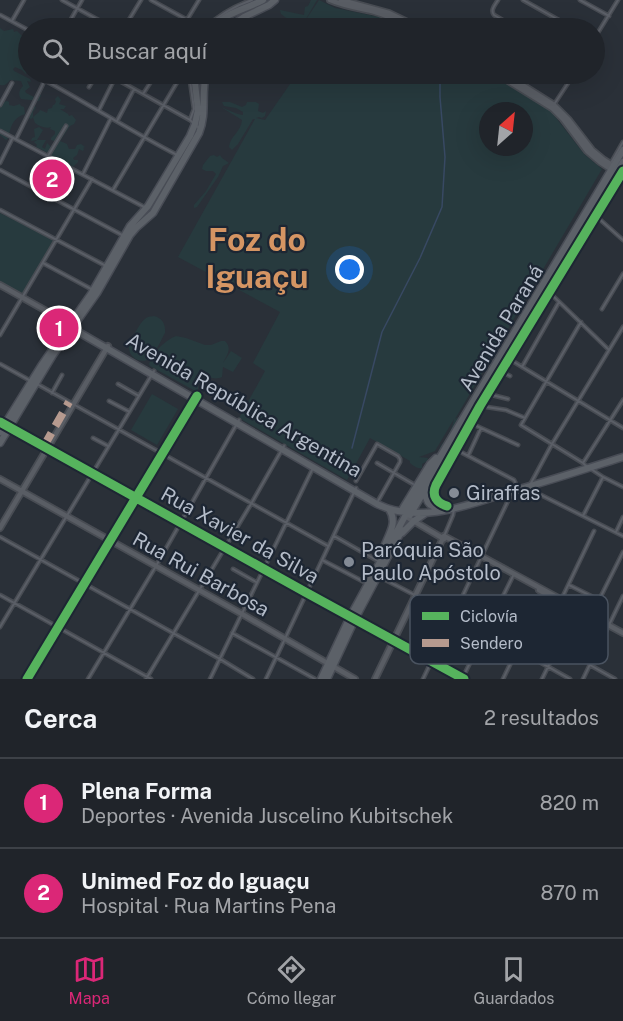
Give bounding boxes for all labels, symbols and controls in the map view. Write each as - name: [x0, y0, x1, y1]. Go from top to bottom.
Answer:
- search box: [18, 18, 605, 84]
- icon: search: [39, 35, 72, 68]
- text: Buscar aquí: [87, 38, 207, 64]
- north arrow: [479, 102, 533, 156]
- pin: 2: [32, 156, 72, 201]
- district label: Foz do Iguaçu: [205, 221, 309, 295]
- your location: [335, 255, 364, 284]
- street label: Avenida Paraná: [454, 260, 548, 396]
- pin: 1: [40, 306, 78, 350]
- street label: Avenida República Argentina: [122, 328, 366, 482]
- place label: Giraffas: [466, 481, 540, 505]
- street label: Rua Xavier da Silva: [157, 482, 323, 588]
- marker: Giraffas: [447, 486, 461, 500]
- street label: Rua Rui Barbosa: [128, 527, 274, 621]
- place label: Paróquia São Paulo Apóstolo: [361, 538, 501, 585]
- marker: Paróquia São Paulo Apóstolo: [342, 555, 356, 569]
- legend: [410, 595, 608, 664]
- text: Ciclovía: [460, 607, 518, 626]
- text: Sendero: [460, 634, 523, 653]
- text: Cerca: [24, 703, 97, 734]
- text: 2 resultados: [484, 706, 599, 730]
- text: Plena Forma: [81, 778, 212, 804]
- text: 1: [39, 791, 48, 815]
- text: 820 m: [540, 791, 599, 815]
- text: Deportes · Avenida Juscelino Kubitschek: [81, 804, 453, 828]
- text: Unimed Foz do Iguaçu: [81, 868, 310, 894]
- text: 2: [37, 881, 50, 905]
- text: 870 m: [540, 881, 599, 905]
- text: Hospital · Rua Martins Pena: [81, 894, 336, 918]
- tab: Mapa: [69, 953, 110, 1008]
- tab: Cómo llegar: [247, 953, 336, 1008]
- tab: Guardados: [473, 953, 554, 1008]

